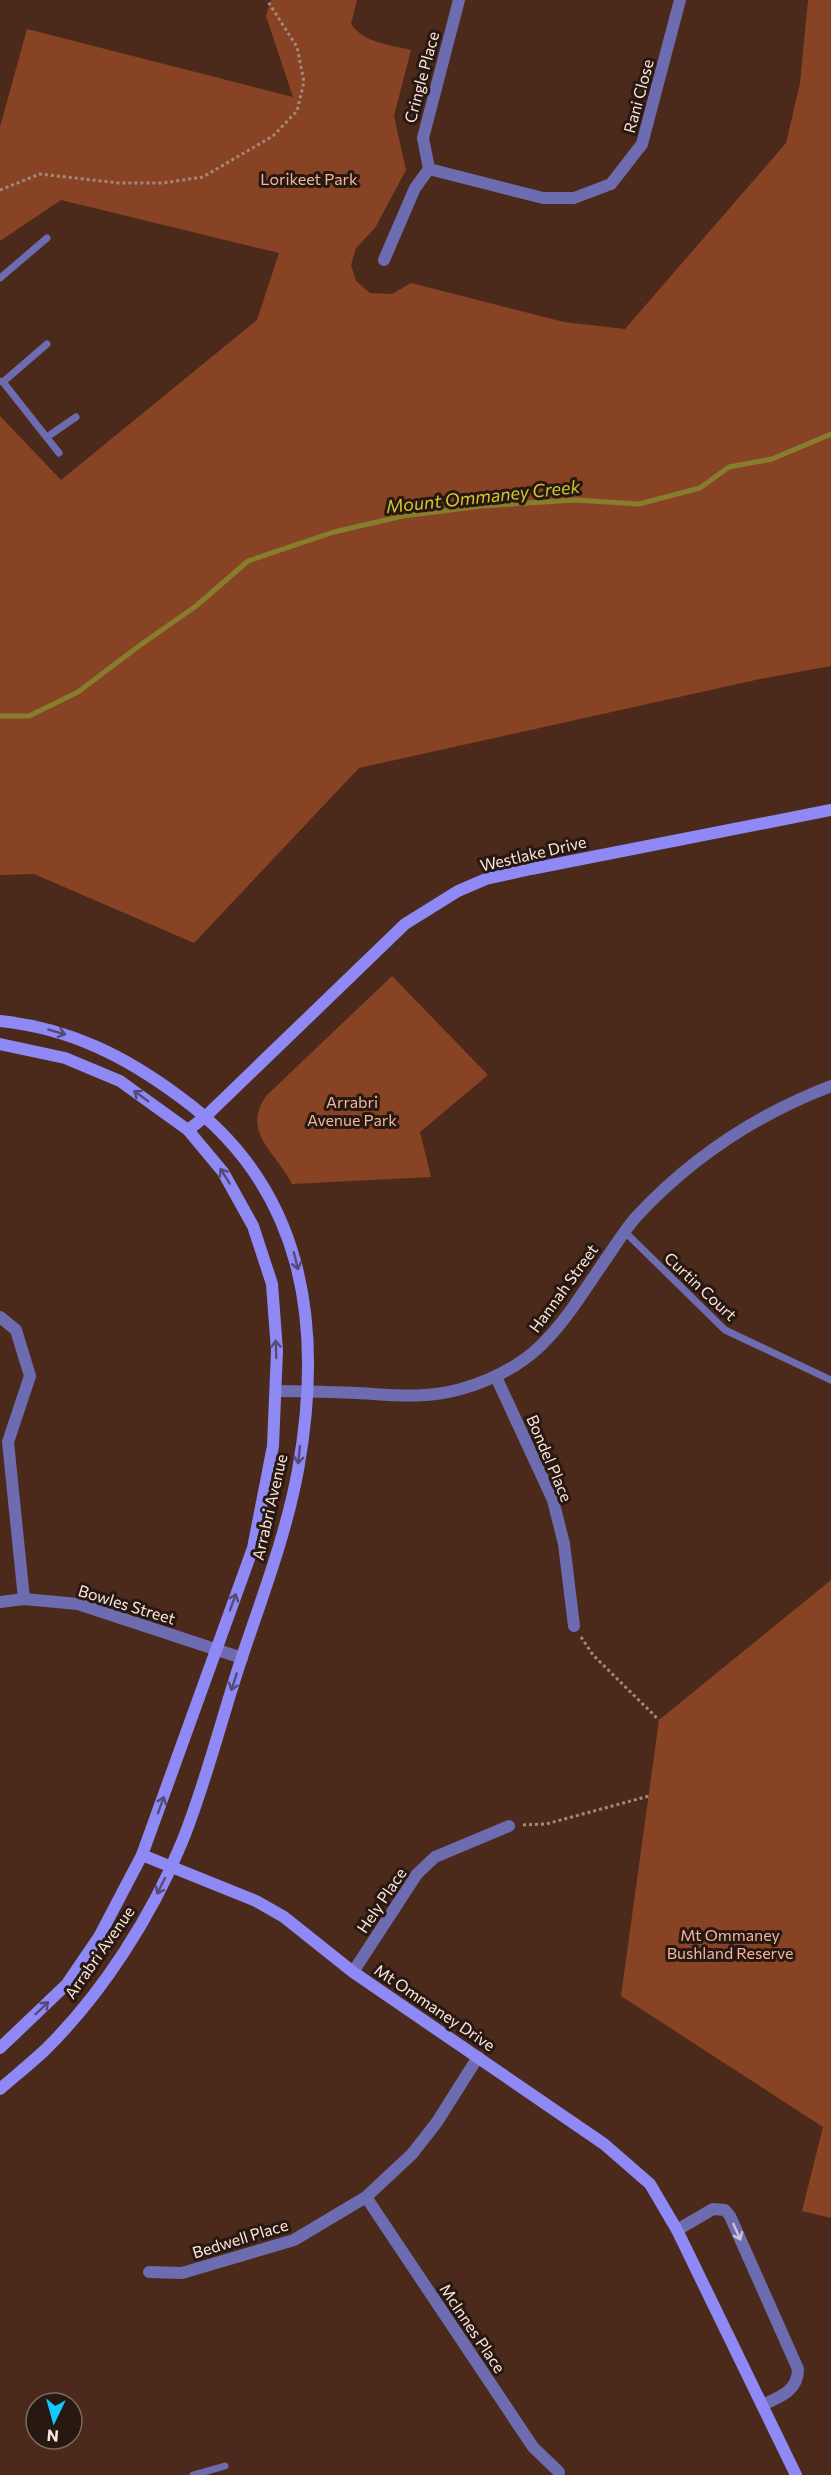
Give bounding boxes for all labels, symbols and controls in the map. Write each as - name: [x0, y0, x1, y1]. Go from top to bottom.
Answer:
- street label: Cringle Place: [400, 29, 442, 125]
- street label: Rani Close: [619, 57, 657, 135]
- park label: Lorikeet Park: [260, 169, 358, 188]
- water label: Mount Ommaney Creek: [385, 475, 582, 517]
- street label: Westlake Drive: [478, 832, 588, 874]
- one-way arrow: [47, 1027, 66, 1038]
- one-way arrow: [133, 1090, 149, 1102]
- park label: Arrabri Avenue Park: [307, 1092, 397, 1129]
- one-way arrow: [218, 1168, 230, 1185]
- street label: Hannah Street: [525, 1240, 602, 1336]
- street label: Curtin Court: [661, 1248, 741, 1324]
- one-way arrow: [291, 1252, 303, 1271]
- one-way arrow: [271, 1340, 282, 1360]
- street label: Bondel Place: [523, 1412, 577, 1504]
- one-way arrow: [293, 1445, 304, 1465]
- street label: Arrabri Avenue: [248, 1452, 290, 1562]
- street label: Bowles Street: [76, 1580, 178, 1628]
- one-way arrow: [229, 1593, 240, 1612]
- one-way arrow: [227, 1672, 238, 1691]
- one-way arrow: [156, 1796, 167, 1815]
- street label: Hely Place: [352, 1864, 410, 1936]
- one-way arrow: [155, 1876, 167, 1894]
- street label: Arrabri Avenue: [60, 1902, 138, 2002]
- park label: Mt Ommaney Bushland Reserve: [667, 1925, 793, 1962]
- street label: Mt Ommaney Drive: [371, 1960, 499, 2054]
- one-way arrow: [35, 2000, 50, 2015]
- street label: Bedwell Place: [190, 2214, 290, 2262]
- one-way arrow: [732, 2223, 743, 2241]
- street label: McInnes Place: [436, 2280, 510, 2376]
- north arrow: [24, 2391, 84, 2451]
- text: N: [46, 2426, 59, 2446]

